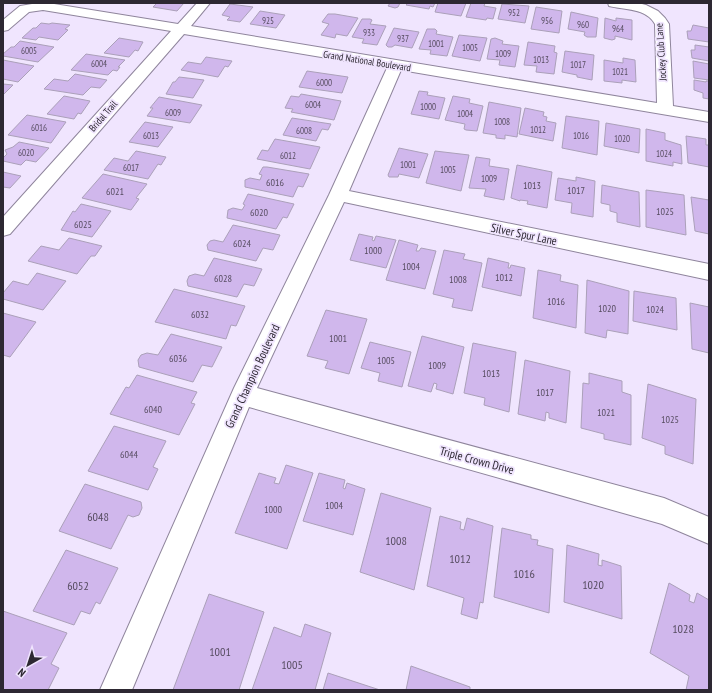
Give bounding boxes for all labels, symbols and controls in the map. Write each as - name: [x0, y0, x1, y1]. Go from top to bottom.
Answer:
- house number: 952: [508, 7, 520, 18]
- house number: 925: [262, 15, 274, 26]
- house number: 956: [541, 15, 553, 26]
- house number: 960: [577, 19, 589, 30]
- house number: 964: [612, 23, 624, 34]
- street label: Jockey Club Lane: [652, 23, 670, 82]
- house number: 933: [363, 27, 375, 38]
- house number: 937: [397, 33, 409, 44]
- house number: 1001: [428, 38, 444, 49]
- house number: 1005: [462, 42, 478, 53]
- house number: 6005: [21, 45, 37, 56]
- street label: Grand National Boulevard: [322, 48, 412, 74]
- house number: 1009: [495, 48, 511, 59]
- house number: 1013: [533, 54, 549, 65]
- house number: 6004: [91, 58, 107, 69]
- house number: 1017: [570, 59, 586, 70]
- house number: 1021: [612, 66, 628, 77]
- house number: 6000: [316, 77, 332, 88]
- street label: Bridal Trail: [86, 97, 120, 134]
- house number: 6004: [305, 99, 321, 110]
- house number: 1000: [420, 101, 436, 112]
- house number: 6009: [165, 107, 181, 118]
- house number: 1004: [457, 108, 473, 119]
- house number: 1008: [494, 116, 510, 127]
- house number: 6016: [31, 122, 47, 133]
- house number: 1012: [530, 124, 546, 135]
- house number: 6008: [296, 125, 312, 136]
- house number: 6013: [143, 130, 159, 141]
- house number: 1016: [573, 130, 589, 141]
- house number: 1020: [614, 133, 630, 144]
- house number: 6020: [18, 147, 34, 158]
- house number: 1024: [656, 148, 672, 159]
- house number: 6012: [280, 150, 296, 161]
- house number: 1001: [400, 159, 416, 170]
- house number: 6017: [123, 162, 139, 173]
- house number: 1005: [440, 164, 456, 175]
- house number: 1009: [481, 173, 497, 184]
- house number: 6016: [266, 176, 285, 189]
- house number: 1013: [523, 179, 541, 192]
- house number: 1017: [567, 184, 585, 197]
- house number: 6021: [106, 185, 124, 198]
- house number: 1025: [656, 205, 674, 218]
- house number: 6020: [250, 206, 269, 219]
- house number: 6025: [74, 218, 92, 231]
- street label: Silver Spur Lane: [490, 220, 558, 248]
- house number: 6024: [233, 237, 252, 250]
- house number: 1000: [364, 244, 383, 257]
- house number: 1004: [402, 260, 421, 273]
- house number: 1012: [495, 271, 513, 284]
- house number: 6028: [214, 272, 232, 285]
- house number: 1008: [449, 273, 467, 286]
- house number: 1016: [547, 295, 566, 308]
- house number: 1020: [598, 302, 617, 315]
- house number: 1024: [646, 303, 665, 316]
- house number: 6032: [191, 308, 209, 321]
- street label: Grand Champion Boulevard: [221, 322, 283, 430]
- house number: 1001: [329, 332, 347, 345]
- house number: 6036: [169, 352, 188, 365]
- house number: 1005: [377, 354, 395, 367]
- house number: 1009: [428, 359, 446, 372]
- house number: 1013: [482, 367, 500, 380]
- house number: 1017: [536, 386, 554, 399]
- house number: 6040: [144, 403, 163, 416]
- house number: 1021: [597, 406, 615, 419]
- house number: 1025: [661, 413, 679, 426]
- street label: Triple Crown Drive: [438, 443, 516, 477]
- house number: 6044: [120, 448, 139, 461]
- house number: 1004: [325, 499, 344, 512]
- house number: 1000: [264, 503, 283, 516]
- house number: 6048: [87, 509, 109, 524]
- house number: 1008: [385, 533, 407, 548]
- house number: 1012: [449, 551, 471, 566]
- house number: 1016: [513, 566, 535, 581]
- house number: 1020: [582, 577, 604, 592]
- house number: 6052: [67, 578, 89, 593]
- house number: 1028: [672, 621, 694, 636]
- house number: 1001: [209, 644, 231, 659]
- north arrow: [8, 645, 48, 685]
- house number: 1005: [281, 657, 303, 672]
- text: N: [15, 665, 28, 680]

